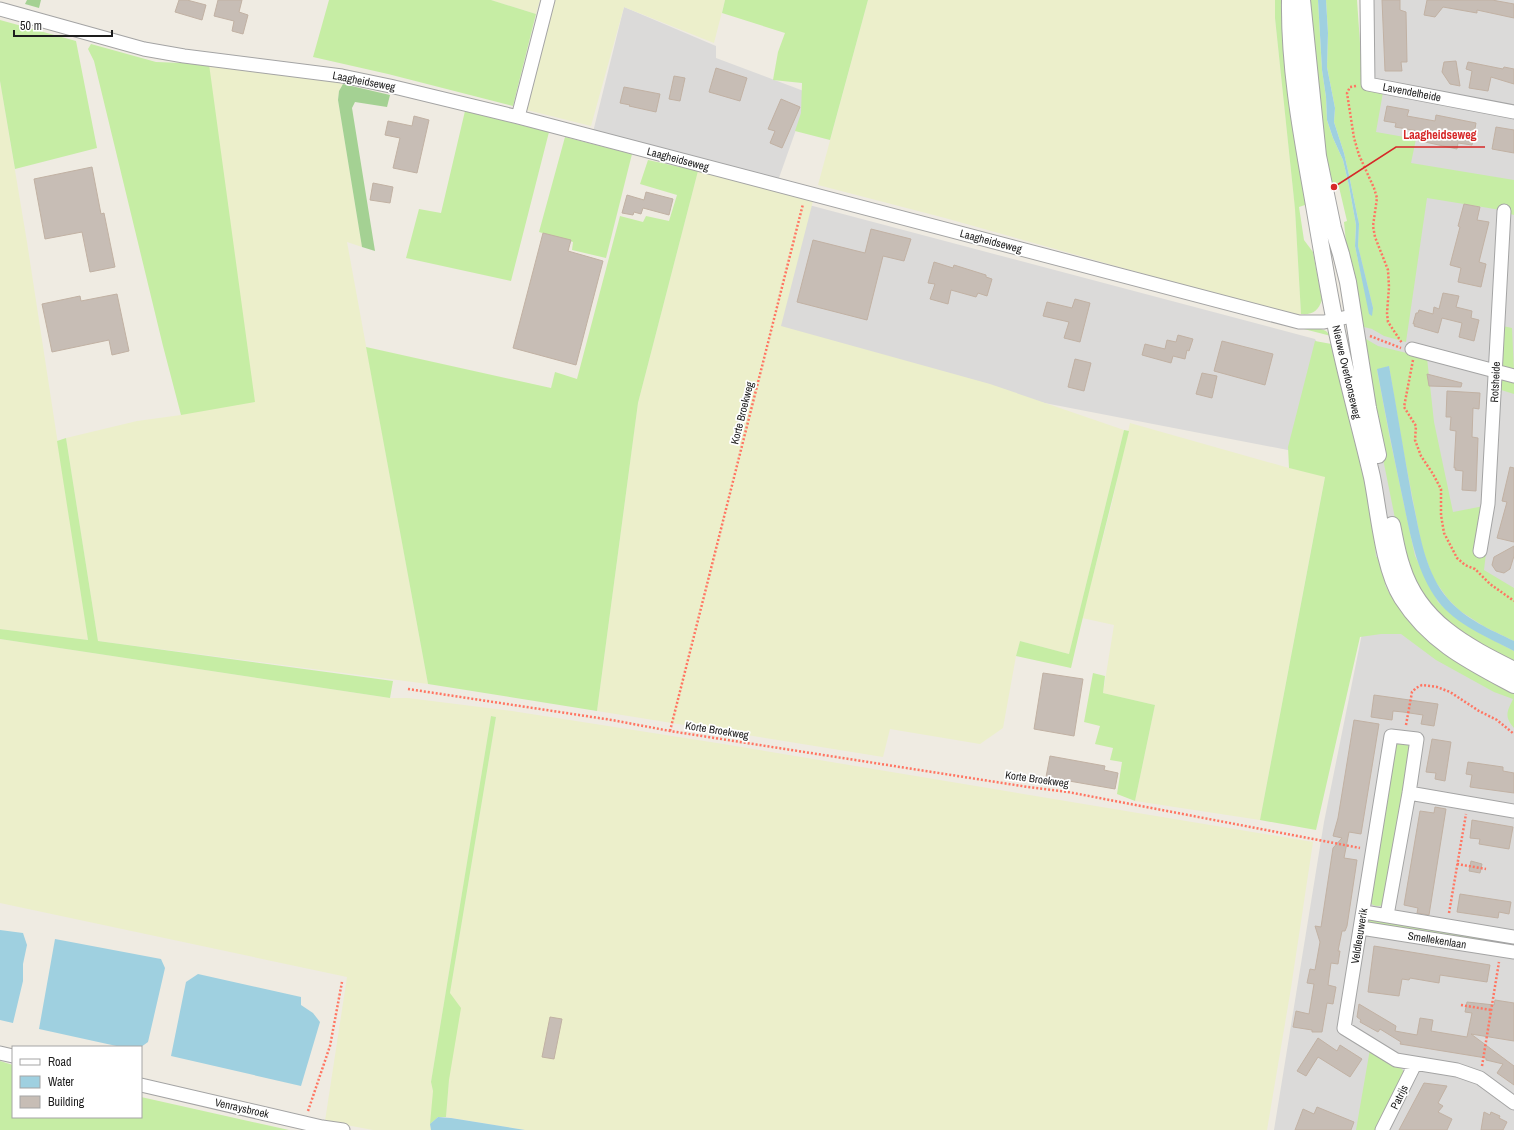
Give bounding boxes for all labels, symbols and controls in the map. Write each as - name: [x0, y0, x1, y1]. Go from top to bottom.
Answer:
- scale bar: [14, 12, 112, 38]
- text: 50 m: [20, 18, 42, 34]
- street label: Laagheidseweg: [331, 68, 397, 94]
- street label: Lavendelheide: [1382, 79, 1442, 105]
- callout: Laagheidseweg: [1396, 123, 1485, 147]
- text: Laagheidseweg: [1403, 127, 1477, 143]
- street label: Laagheidseweg: [645, 144, 711, 174]
- street label: Laagheidseweg: [958, 226, 1024, 256]
- street label: Nieuwe Overloonseweg: [1329, 324, 1365, 420]
- street label: Rotsheide: [1487, 361, 1503, 403]
- street label: Korte Broekweg: [727, 380, 757, 446]
- street label: Korte Broekweg: [684, 718, 750, 742]
- street label: Korte Broekweg: [1004, 768, 1070, 790]
- street label: Veldleeuwerik: [1348, 907, 1370, 965]
- street label: Smellekenlaan: [1407, 928, 1467, 952]
- legend: [12, 1046, 142, 1118]
- text: Road: [48, 1054, 72, 1070]
- text: Water: [48, 1074, 75, 1090]
- street label: Patrijs: [1387, 1082, 1411, 1112]
- text: Building: [48, 1094, 85, 1110]
- street label: Venraysbroek: [214, 1095, 271, 1121]

